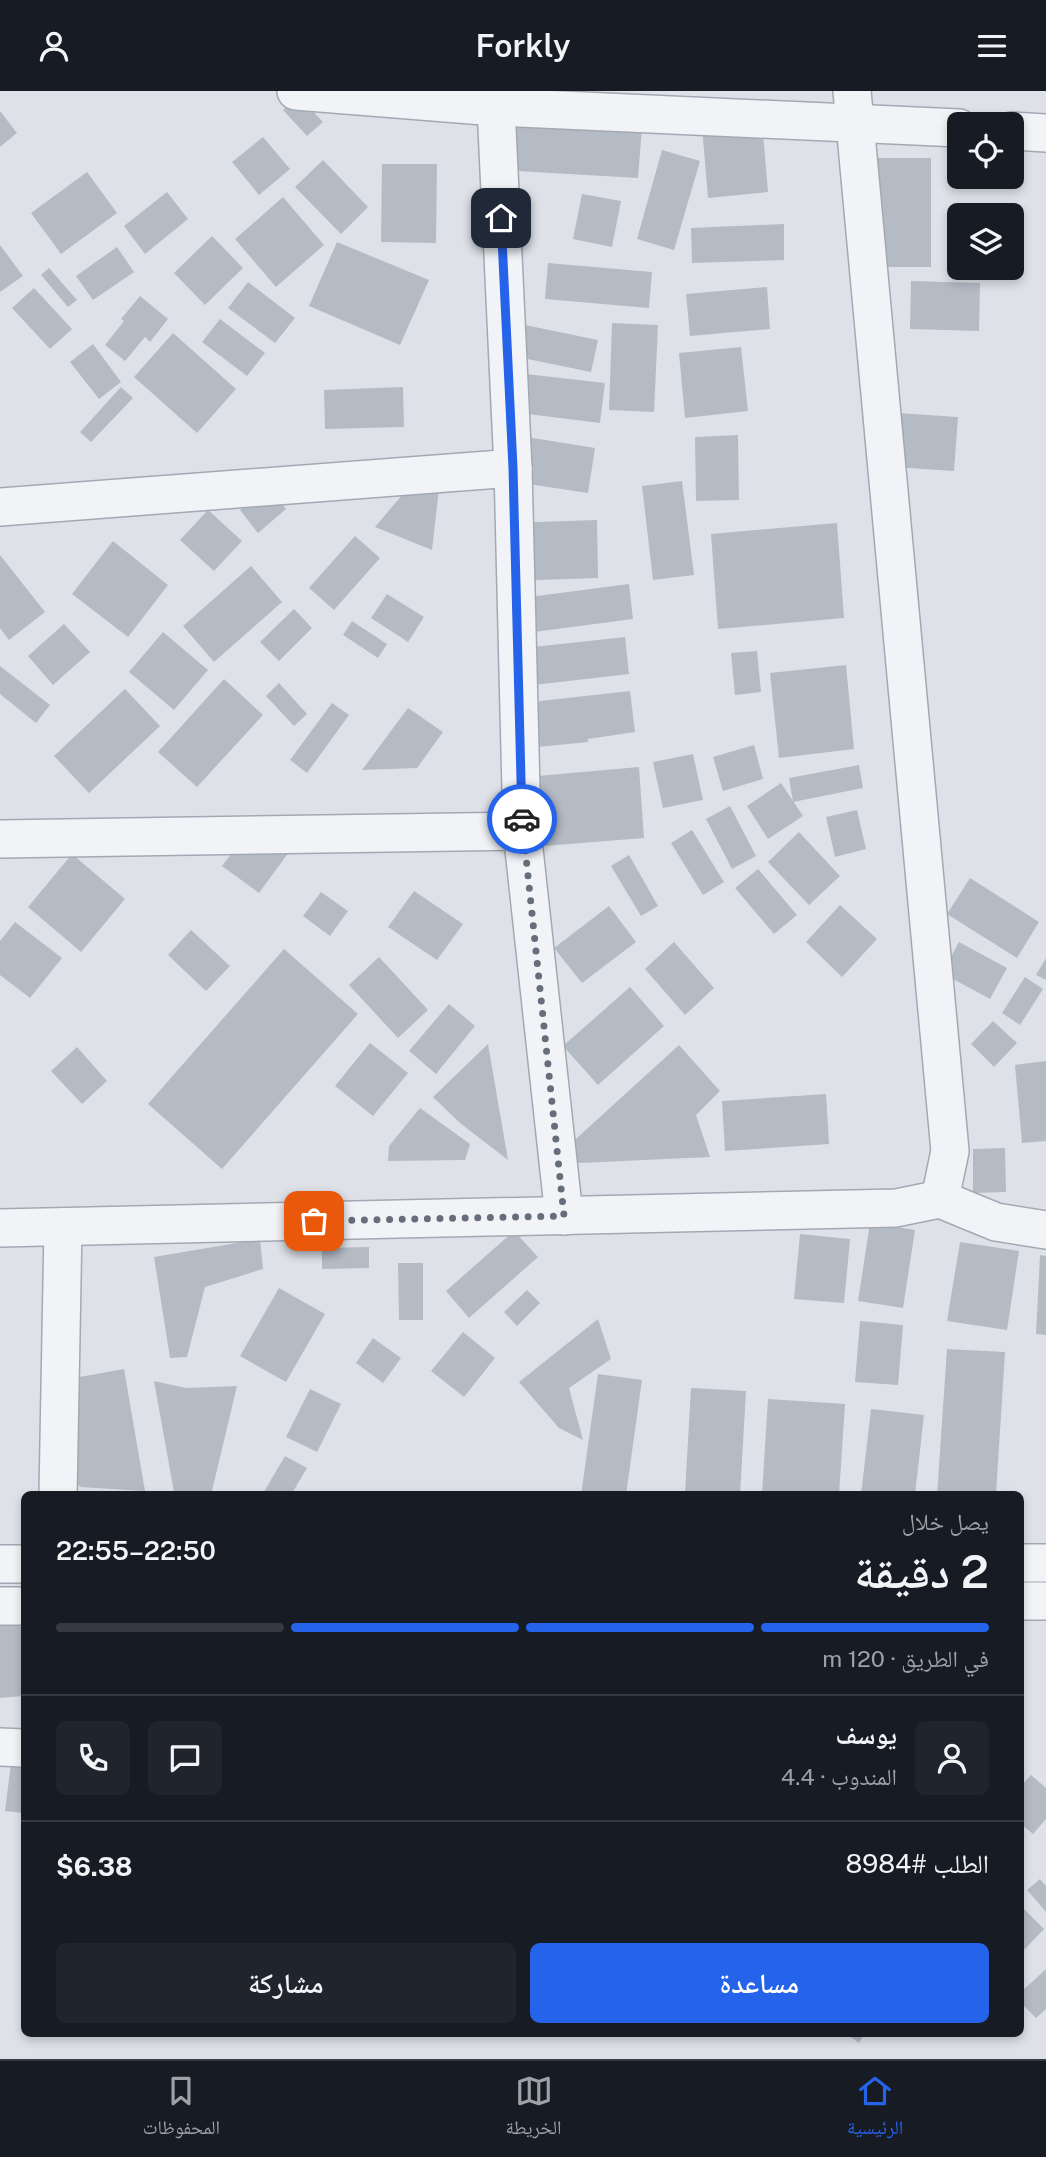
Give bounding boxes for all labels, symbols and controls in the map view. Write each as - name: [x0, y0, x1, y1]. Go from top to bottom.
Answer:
- icon: person: [35, 27, 73, 65]
- text: Forkly: [475, 27, 571, 64]
- icon: menu: [973, 27, 1011, 65]
- map controls: [947, 112, 1024, 280]
- button: locate: [947, 112, 1024, 189]
- pin: [471, 188, 531, 248]
- icon: home: [482, 199, 520, 237]
- button: layers: [947, 203, 1024, 280]
- courier: [487, 784, 557, 854]
- icon: car: [503, 800, 541, 838]
- pin: [284, 1191, 344, 1251]
- icon: bag: [295, 1202, 333, 1240]
- text: يصل خلال: [902, 1508, 989, 1535]
- text: 22:50–22:55: [56, 1535, 216, 1566]
- text: 2 دقيقة: [854, 1544, 989, 1598]
- text: في الطريق · 120 m: [822, 1645, 989, 1672]
- text: يوسف: [836, 1719, 897, 1750]
- button: phone: [56, 1721, 130, 1795]
- button: chat: [148, 1721, 222, 1795]
- button: person: [915, 1721, 989, 1795]
- text: المندوب · 4.4: [781, 1763, 897, 1790]
- text: الطلب #8984: [845, 1848, 989, 1879]
- text: $6.38: [56, 1851, 133, 1882]
- button: مشاركة: [56, 1943, 516, 2023]
- button: مساعدة: [530, 1943, 989, 2023]
- tab: المحفوظات: [143, 2072, 220, 2146]
- tab: الخريطة: [506, 2072, 561, 2146]
- tab: الرئيسية: [847, 2072, 903, 2146]

